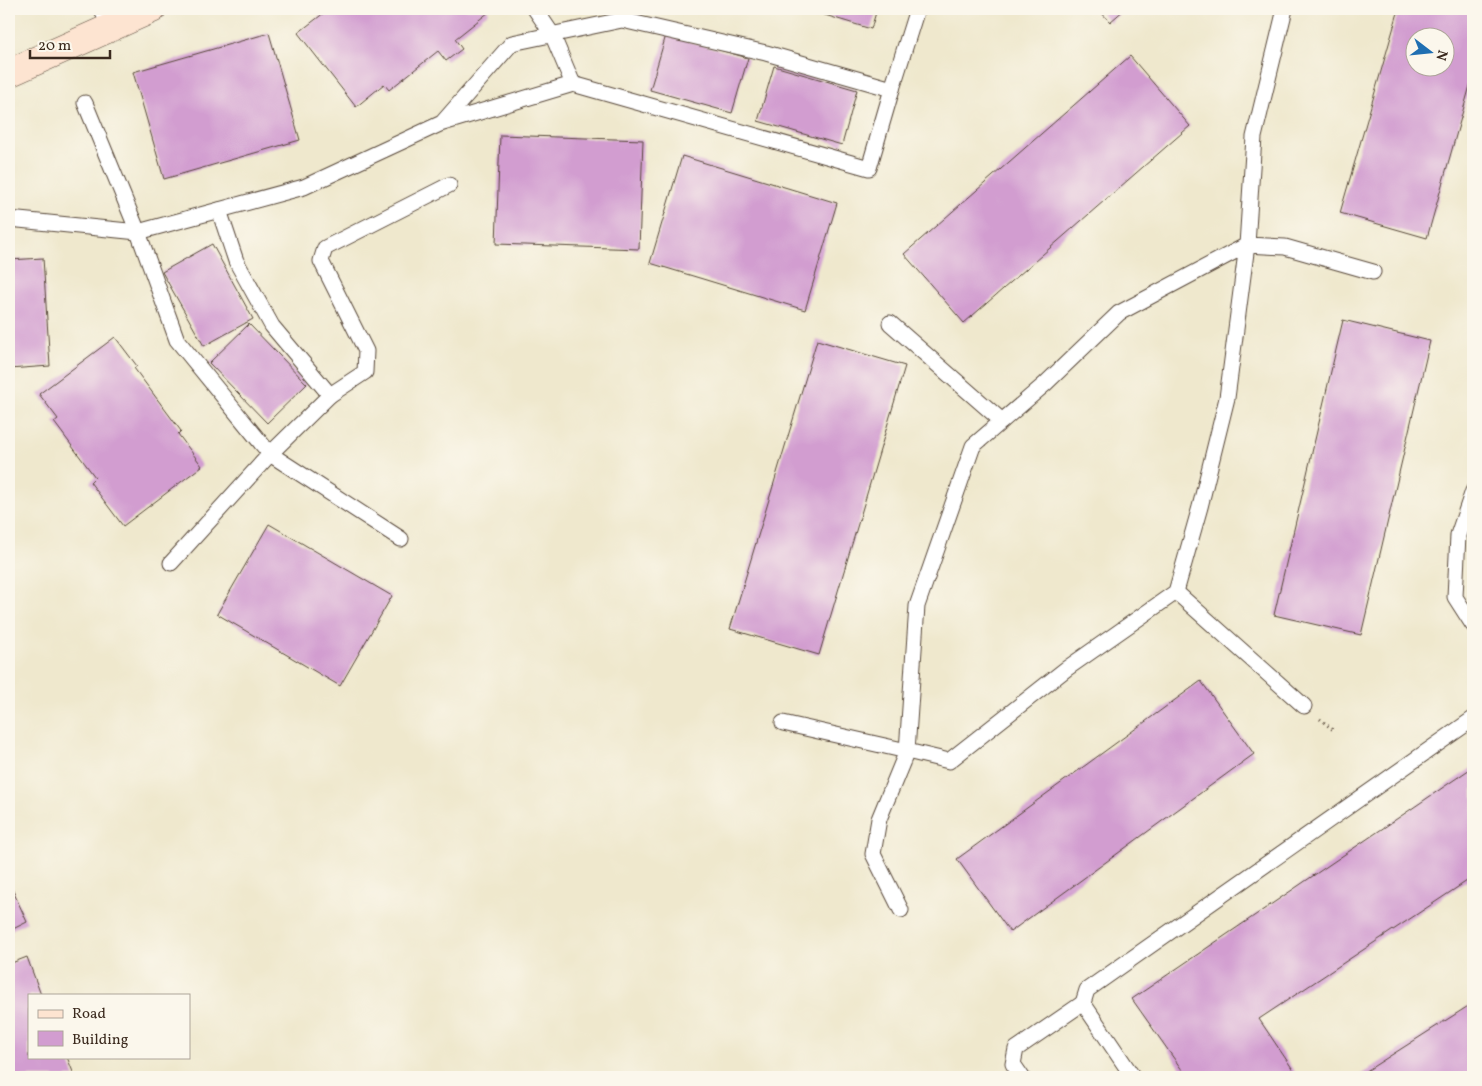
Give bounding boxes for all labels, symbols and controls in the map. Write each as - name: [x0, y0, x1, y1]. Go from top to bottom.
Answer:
- scale bar: [30, 28, 110, 60]
- north arrow: [1404, 28, 1454, 78]
- text: 20 m: [38, 36, 71, 57]
- text: N: [1431, 48, 1452, 63]
- legend: [28, 994, 190, 1058]
- text: Road: [72, 1004, 106, 1025]
- text: Building: [72, 1030, 129, 1051]

